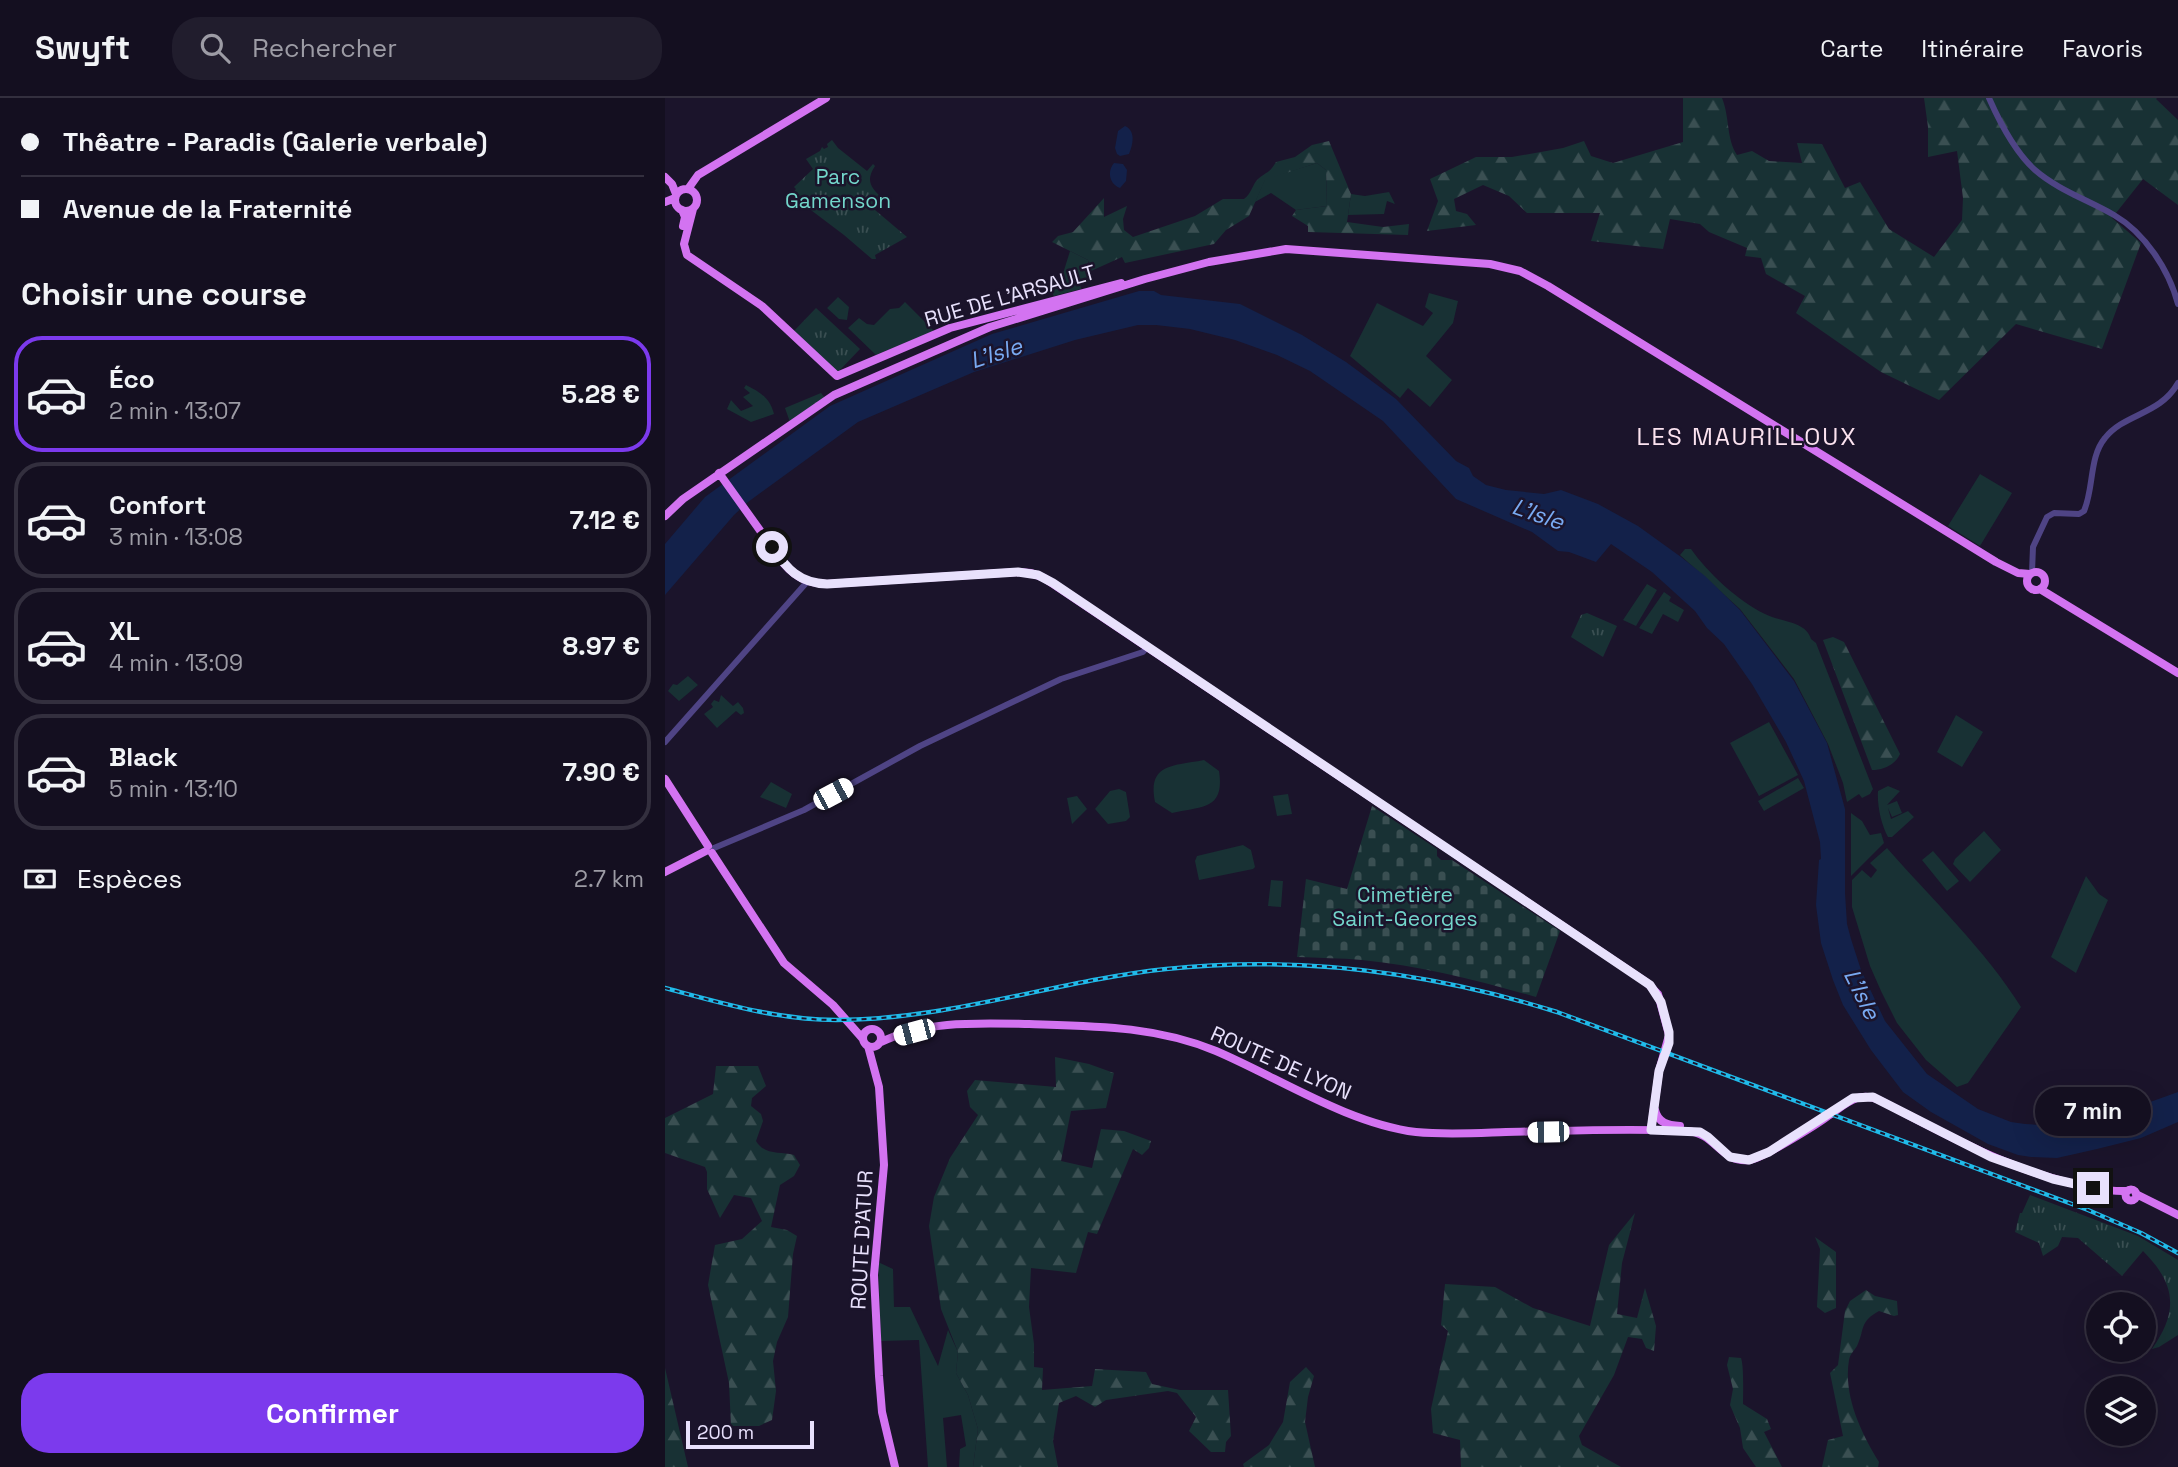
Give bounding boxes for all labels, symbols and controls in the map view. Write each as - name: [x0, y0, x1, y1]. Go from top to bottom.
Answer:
- search box: [172, 17, 662, 80]
- text: Swyft: [35, 27, 130, 69]
- icon: search: [196, 29, 234, 67]
- text: Rechercher: [252, 31, 397, 65]
- text: Carte: [1820, 33, 1883, 64]
- text: Itinéraire: [1921, 33, 2024, 64]
- text: Favoris: [2062, 33, 2143, 64]
- text: Thêatre - Paradis (Galerie verbale): [63, 125, 487, 159]
- park label: Parc Gamenson: [785, 163, 891, 214]
- text: Avenue de la Fraternité: [63, 192, 352, 226]
- street label: RUE DE L'ARSAULT: [921, 258, 1098, 333]
- text: Choisir une course: [21, 274, 307, 314]
- water label: L'Isle: [966, 330, 1027, 375]
- text: Éco: [109, 362, 155, 396]
- icon: car: [25, 363, 88, 426]
- text: 5.28 €: [561, 377, 640, 411]
- text: 2 min · 13:07: [109, 396, 241, 426]
- district label: LES MAURILLOUX: [1636, 421, 1858, 452]
- text: Confort: [109, 488, 206, 522]
- icon: car: [25, 489, 88, 552]
- water label: L'Isle: [1508, 491, 1569, 537]
- text: 7.12 €: [570, 503, 640, 537]
- text: 3 min · 13:08: [109, 522, 243, 552]
- route start: [756, 531, 788, 563]
- text: XL: [109, 614, 140, 648]
- icon: car: [25, 615, 88, 678]
- text: 8.97 €: [563, 629, 640, 663]
- text: 4 min · 13:09: [109, 648, 243, 678]
- text: Black: [109, 740, 178, 774]
- icon: car: [25, 741, 88, 804]
- text: 7.90 €: [563, 755, 640, 789]
- text: 5 min · 13:10: [109, 774, 238, 804]
- car: [810, 775, 857, 813]
- icon: cash: [21, 860, 59, 898]
- text: Espèces: [77, 862, 182, 896]
- text: 2.7 km: [574, 864, 644, 894]
- park label: Cimetière Saint-Georges: [1332, 881, 1478, 932]
- water label: L'Isle: [1837, 964, 1888, 1026]
- car: [891, 1016, 938, 1048]
- street label: ROUTE DE LYON: [1207, 1019, 1356, 1106]
- callout: 7 min: [2035, 1086, 2151, 1136]
- text: 7 min: [2064, 1096, 2122, 1126]
- car: [1527, 1121, 1570, 1143]
- street label: ROUTE D'ATUR: [844, 1170, 879, 1310]
- route end: [2077, 1172, 2109, 1204]
- map controls: [2086, 1292, 2156, 1446]
- button: locate: [2086, 1292, 2156, 1362]
- button: Confirmer: [21, 1373, 644, 1453]
- button: layers: [2086, 1376, 2156, 1446]
- scale bar: [686, 1418, 814, 1450]
- text: 200 m: [697, 1420, 754, 1445]

